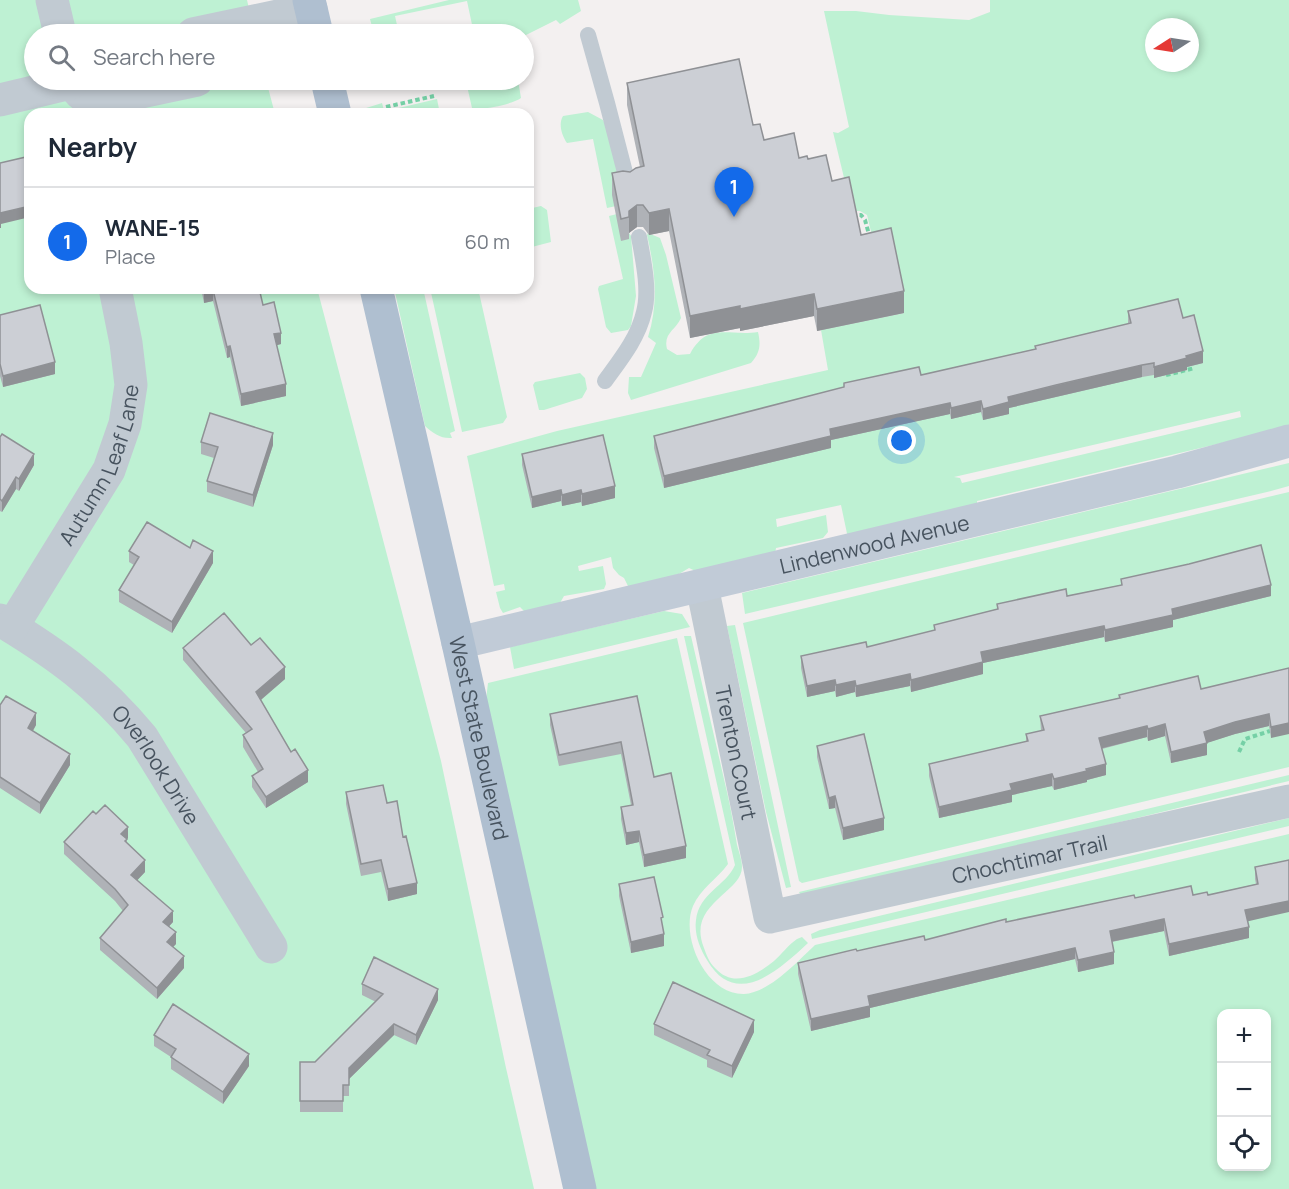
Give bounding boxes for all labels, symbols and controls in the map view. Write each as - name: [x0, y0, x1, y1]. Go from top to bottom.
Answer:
- north arrow: [1145, 18, 1199, 72]
- search box: [24, 24, 534, 90]
- icon: search: [45, 41, 78, 74]
- text: Search here: [93, 42, 215, 72]
- text: Nearby: [48, 129, 137, 165]
- pin: 1: [714, 168, 754, 217]
- text: WANE-15: [105, 213, 200, 243]
- text: 1: [63, 228, 72, 255]
- text: 60 m: [464, 228, 510, 255]
- text: Place: [105, 243, 155, 270]
- street label: Autumn Leaf Lane: [52, 382, 145, 550]
- your location: [887, 426, 916, 455]
- street label: Lindenwood Avenue: [777, 508, 972, 580]
- street label: West State Boulevard: [443, 634, 516, 843]
- street label: Trenton Court: [709, 683, 764, 822]
- street label: Overlook Drive: [106, 699, 206, 830]
- street label: Chochtimar Trail: [949, 828, 1110, 890]
- map controls: [1217, 1009, 1271, 1171]
- button: +: [1217, 1009, 1271, 1063]
- button: −: [1217, 1063, 1271, 1117]
- button: locate: [1217, 1117, 1271, 1171]

